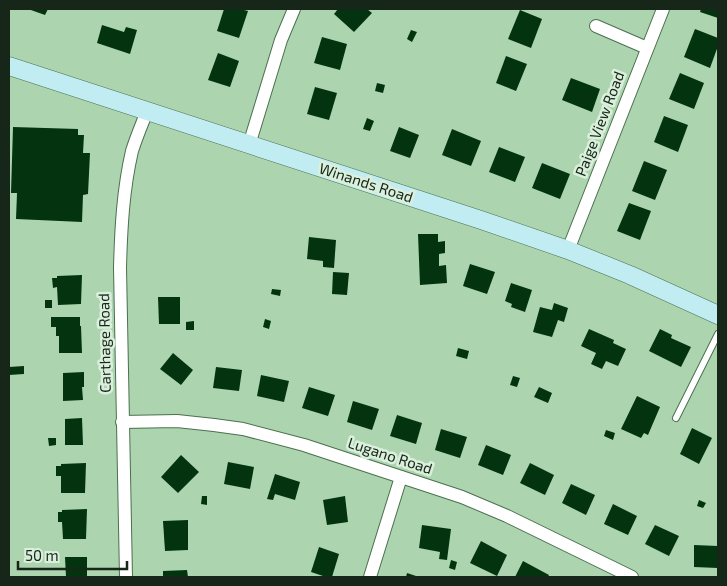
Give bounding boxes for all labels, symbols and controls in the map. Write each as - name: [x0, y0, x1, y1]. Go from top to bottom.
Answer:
- street label: Paige View Road: [571, 69, 627, 179]
- street label: Winands Road: [317, 158, 416, 206]
- street label: Carthage Road: [94, 293, 114, 393]
- street label: Lugano Road: [346, 433, 435, 477]
- scale bar: [18, 538, 126, 570]
- text: 50 m: [25, 546, 59, 564]

